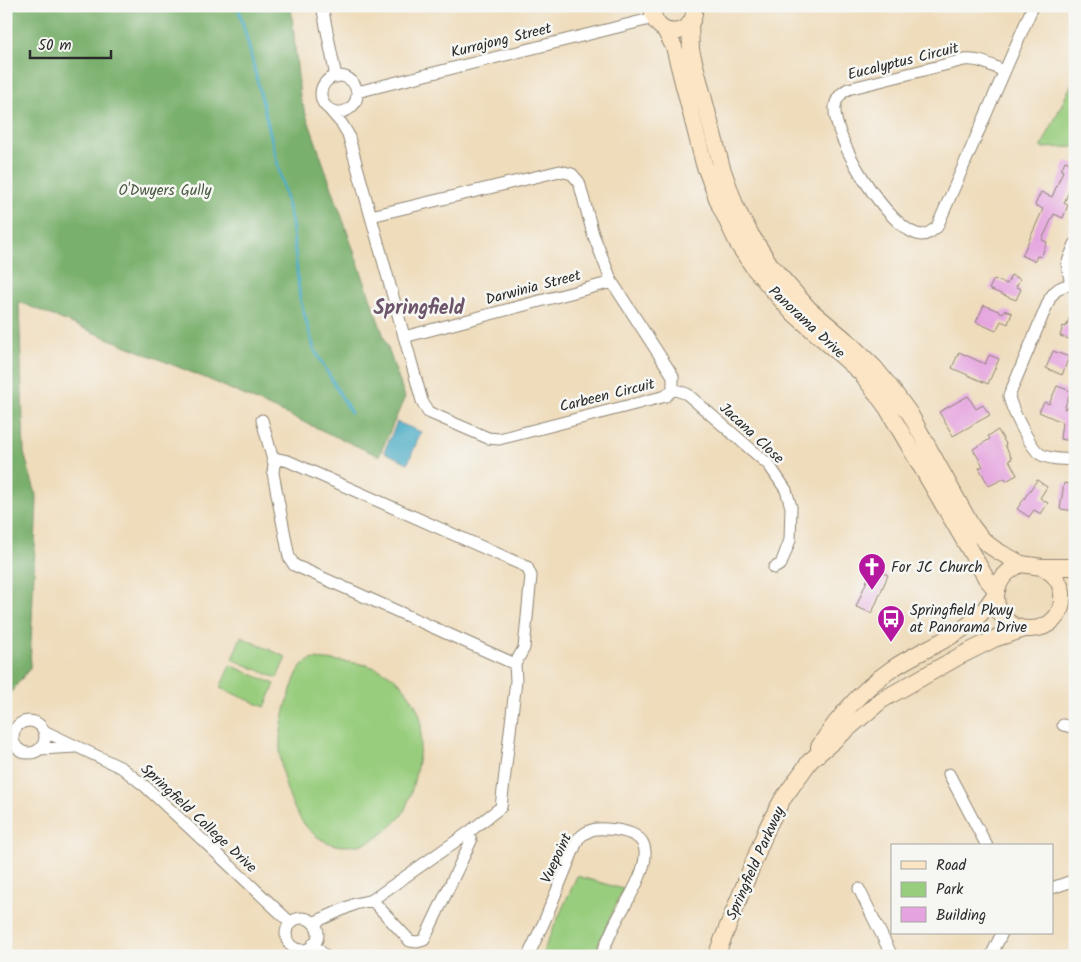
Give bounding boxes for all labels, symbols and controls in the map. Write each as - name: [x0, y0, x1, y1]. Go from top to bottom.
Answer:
- street label: Kurrajong Street: [448, 17, 554, 65]
- scale bar: [30, 28, 111, 60]
- text: 50 m: [38, 34, 72, 58]
- street label: Eucalyptus Circuit: [845, 37, 962, 87]
- park label: O'Dwyers Gully: [118, 179, 212, 203]
- street label: Darwinia Street: [483, 264, 584, 312]
- street label: Panorama Drive: [762, 280, 851, 365]
- district label: Springfield: [373, 293, 466, 325]
- street label: Carbeen Circuit: [557, 373, 657, 419]
- street label: Jacana Close: [713, 397, 789, 470]
- church icon: For JC Church: [857, 552, 887, 591]
- place label: For JC Church: [891, 556, 983, 580]
- place label: Springfield Pkwy at Panorama Drive: [910, 599, 1027, 640]
- bus stop icon: Springfield Pkwy at Panorama Drive: [876, 604, 906, 643]
- street label: Springfield College Drive: [135, 758, 262, 879]
- street label: Springfield Parkway: [720, 802, 792, 924]
- street label: Vuepoint: [535, 829, 579, 888]
- legend: [891, 844, 1054, 934]
- text: Road: [936, 854, 967, 878]
- text: Park: [936, 878, 964, 902]
- text: Building: [936, 904, 986, 928]

